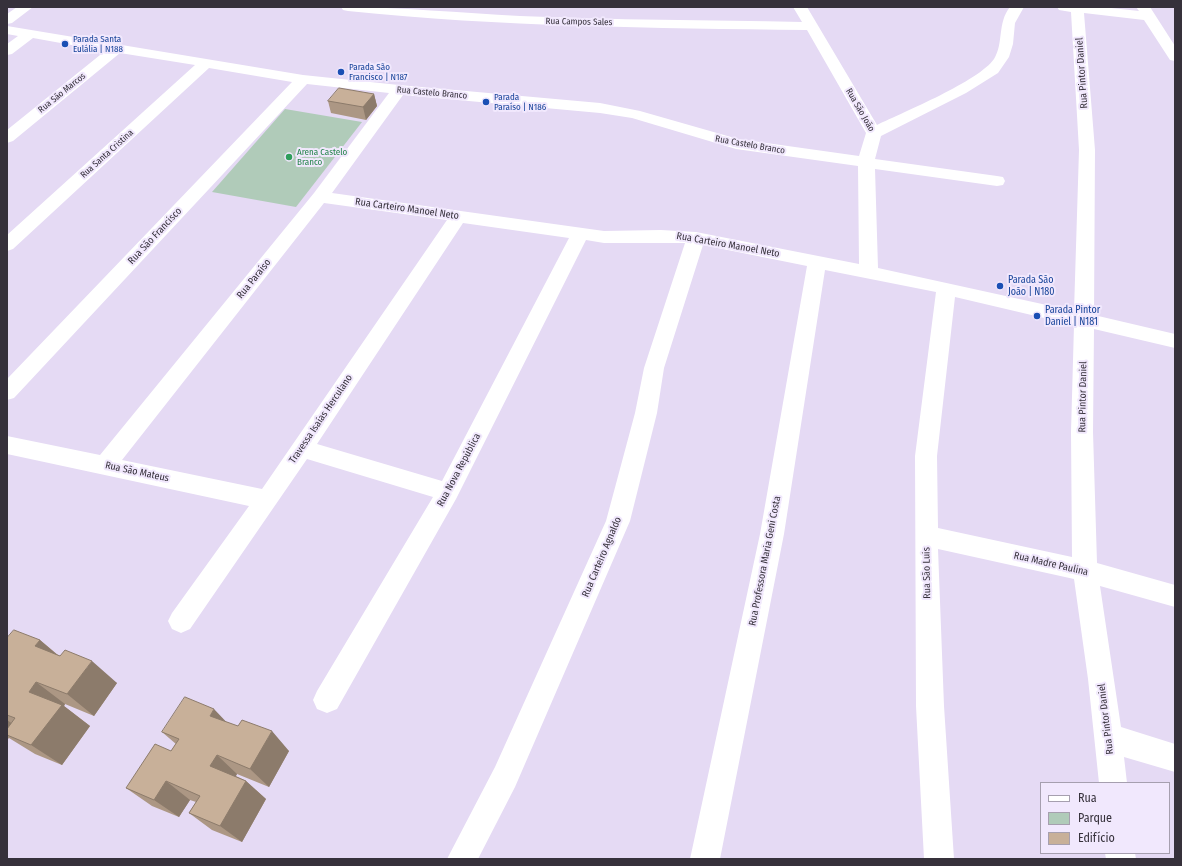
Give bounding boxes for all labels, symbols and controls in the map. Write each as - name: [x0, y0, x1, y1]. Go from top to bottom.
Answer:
- street label: Rua Campos Sales: [545, 16, 613, 28]
- place label: Parada Santa Eulália | N188: [73, 34, 123, 55]
- street label: Rua Pintor Daniel: [1074, 37, 1090, 109]
- marker: Parada Santa Eulália | N188: [60, 39, 70, 49]
- place label: Parada São Francisco | N187: [349, 62, 407, 83]
- marker: Parada São Francisco | N187: [336, 67, 346, 77]
- street label: Rua São Marcos: [36, 71, 88, 115]
- street label: Rua Castelo Branco: [396, 85, 468, 101]
- street label: Rua São João: [843, 86, 877, 134]
- place label: Parada Paraíso | N186: [494, 92, 546, 113]
- marker: Parada Paraíso | N186: [481, 97, 491, 107]
- street label: Rua Santa Cristina: [78, 128, 136, 180]
- street label: Rua Castelo Branco: [714, 134, 786, 156]
- place label: Arena Castelo Branco: [297, 147, 347, 168]
- marker: Arena Castelo Branco: [284, 152, 294, 162]
- street label: Rua Carteiro Manoel Neto: [354, 196, 460, 222]
- street label: Rua São Francisco: [126, 205, 184, 267]
- street label: Rua Carteiro Manoel Neto: [675, 230, 781, 260]
- street label: Rua Paraíso: [234, 257, 274, 301]
- place label: Parada São João | N180: [1008, 274, 1054, 298]
- marker: Parada São João | N180: [995, 281, 1005, 291]
- place label: Parada Pintor Daniel | N181: [1045, 304, 1100, 328]
- marker: Parada Pintor Daniel | N181: [1032, 311, 1042, 321]
- street label: Rua Pintor Daniel: [1076, 361, 1090, 433]
- street label: Travessa Isaías Herculano: [287, 372, 355, 466]
- street label: Rua Nova República: [435, 431, 483, 509]
- street label: Rua São Mateus: [104, 459, 170, 485]
- street label: Rua Professora Maria Geni Costa: [747, 495, 783, 627]
- street label: Rua Carteiro Agnaldo: [580, 515, 624, 599]
- street label: Rua São Luis: [921, 547, 933, 599]
- street label: Rua Madre Paulina: [1013, 550, 1089, 578]
- street label: Rua Pintor Daniel: [1096, 683, 1116, 755]
- legend: [1040, 782, 1170, 854]
- text: Rua: [1078, 791, 1097, 805]
- text: Parque: [1078, 811, 1112, 825]
- text: Edifício: [1078, 831, 1115, 845]

